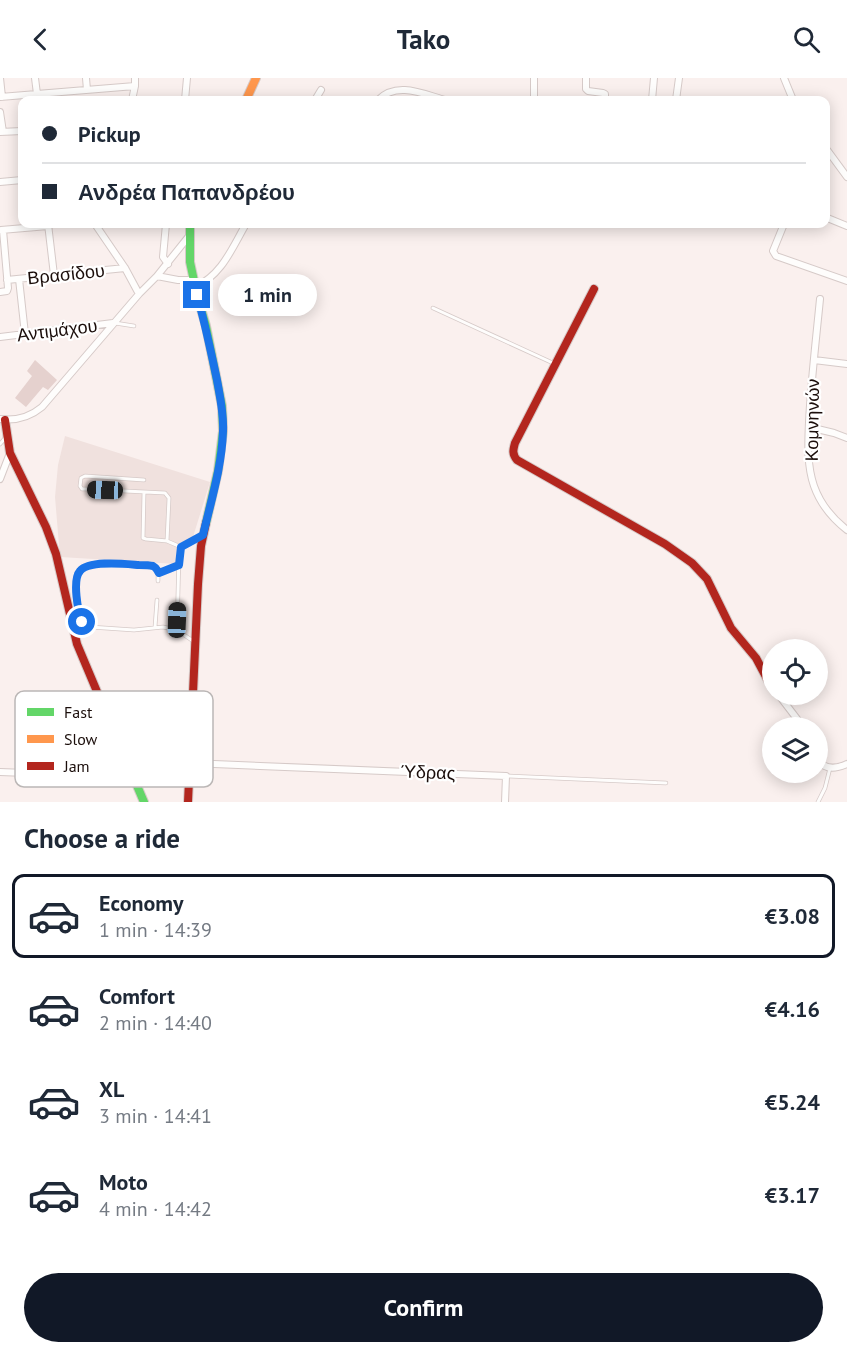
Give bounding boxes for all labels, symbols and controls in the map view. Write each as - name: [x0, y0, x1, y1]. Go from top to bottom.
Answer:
- text: Tako: [397, 22, 450, 56]
- icon: back: [24, 23, 57, 56]
- icon: search: [790, 23, 823, 56]
- text: Pickup: [78, 120, 141, 148]
- text: Ανδρέα Παπανδρέου: [78, 178, 295, 206]
- street label: Βρασίδου: [26, 259, 106, 289]
- callout: 1 min: [218, 274, 317, 316]
- route end: [183, 281, 210, 308]
- text: 1 min: [243, 282, 292, 308]
- street label: Αντιμάχου: [15, 314, 99, 346]
- street label: Κομνηνών: [800, 378, 824, 462]
- car: [87, 480, 123, 500]
- car: [167, 602, 187, 638]
- route start: [68, 608, 95, 635]
- map controls: [762, 639, 828, 783]
- button: locate: [762, 639, 828, 705]
- legend: [15, 691, 213, 787]
- text: Fast: [64, 702, 93, 722]
- button: layers: [762, 717, 828, 783]
- text: Slow: [64, 729, 98, 749]
- text: Jam: [63, 756, 90, 776]
- street label: Ύδρας: [400, 760, 456, 784]
- text: Choose a ride: [24, 821, 180, 855]
- icon: car: [27, 889, 81, 943]
- text: Economy: [99, 889, 183, 917]
- text: €3.08: [765, 902, 820, 930]
- text: 1 min · 14:39: [99, 917, 212, 943]
- icon: car: [27, 982, 81, 1036]
- text: Comfort: [99, 982, 175, 1010]
- text: €4.16: [765, 995, 820, 1023]
- text: 2 min · 14:40: [99, 1010, 212, 1036]
- icon: car: [27, 1075, 81, 1129]
- text: XL: [99, 1075, 124, 1103]
- text: €5.24: [765, 1088, 820, 1116]
- text: 3 min · 14:41: [99, 1103, 212, 1129]
- icon: car: [27, 1168, 81, 1222]
- text: Moto: [99, 1168, 148, 1196]
- text: €3.17: [765, 1181, 820, 1209]
- text: 4 min · 14:42: [99, 1196, 212, 1222]
- button: Confirm: [24, 1273, 823, 1342]

